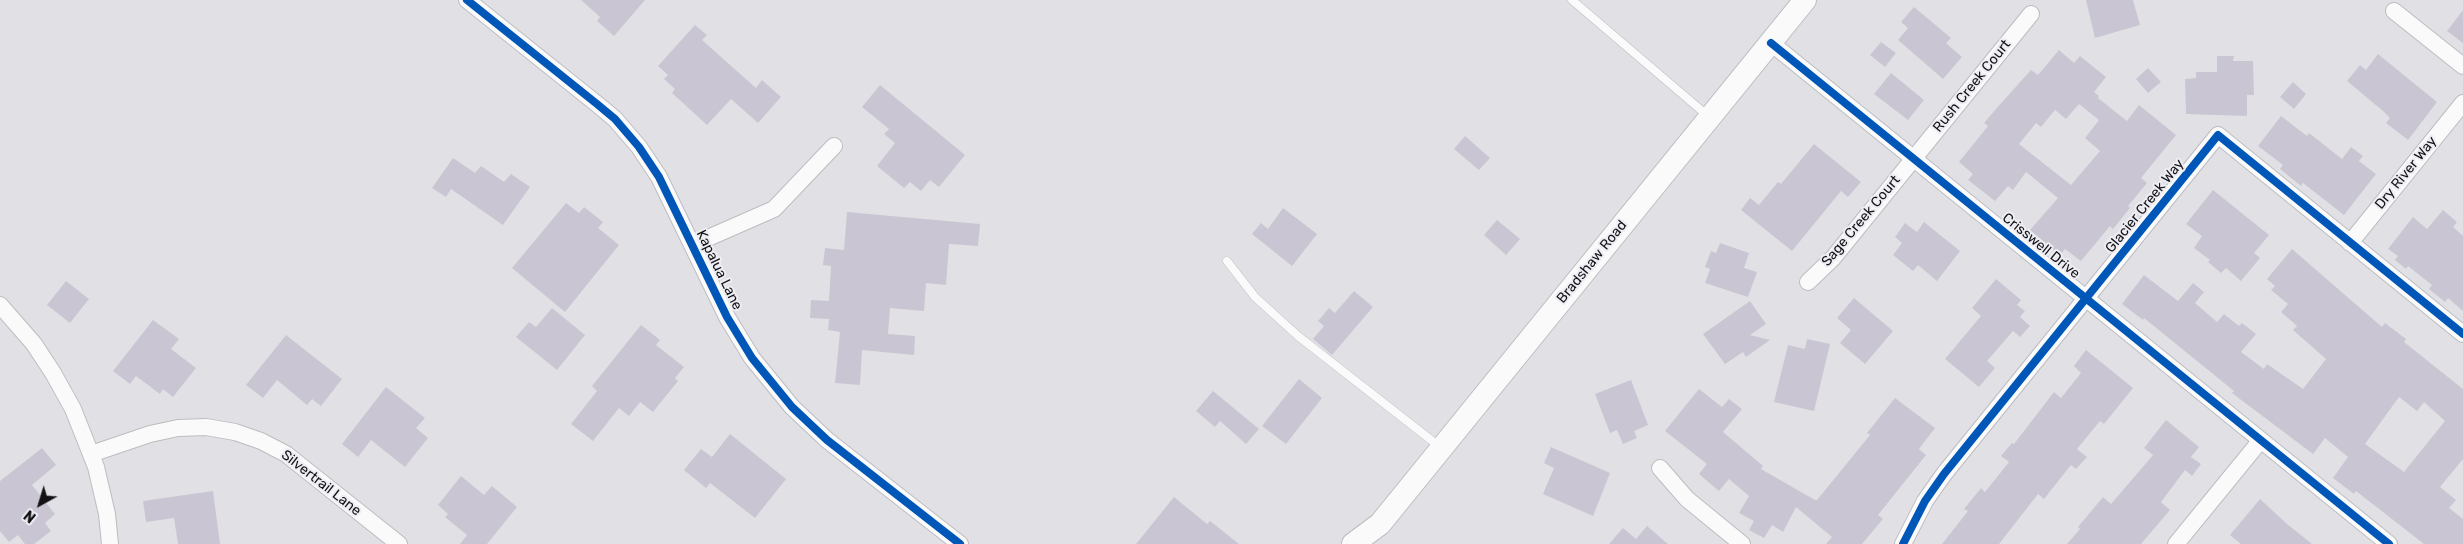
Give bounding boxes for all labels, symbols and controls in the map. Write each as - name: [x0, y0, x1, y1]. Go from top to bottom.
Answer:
- street label: Rush Creek Court: [1930, 36, 2014, 136]
- street label: Dry River Way: [2371, 133, 2441, 213]
- street label: Glacier Creek Way: [2102, 156, 2188, 256]
- street label: Sage Creek Court: [1818, 172, 1904, 270]
- street label: Crisswell Drive: [1999, 210, 2083, 282]
- street label: Bradshaw Road: [1553, 217, 1631, 307]
- street label: Kapalua Lane: [692, 227, 746, 313]
- street label: Silvertrail Lane: [278, 447, 364, 519]
- north arrow: [15, 479, 65, 529]
- text: N: [21, 506, 40, 526]

